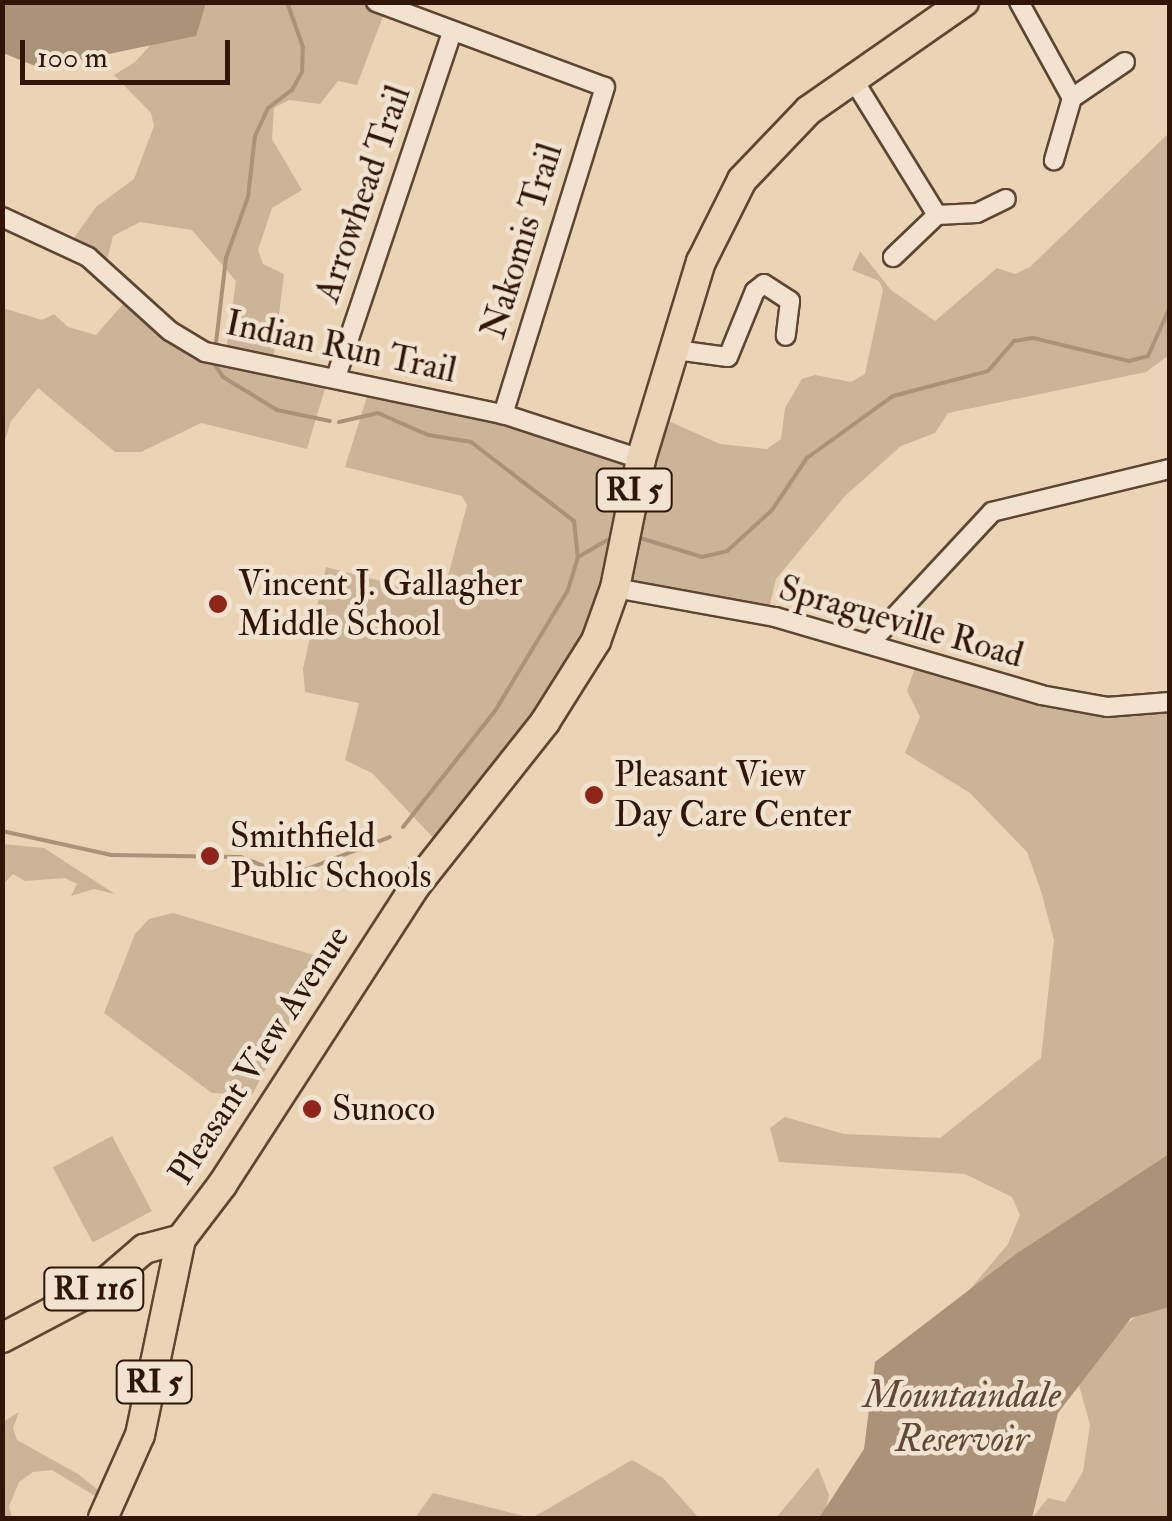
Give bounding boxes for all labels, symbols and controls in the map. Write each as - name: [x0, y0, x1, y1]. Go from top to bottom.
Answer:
- scale bar: [25, 20, 235, 82]
- text: 100 m: [37, 39, 108, 76]
- street label: Arrowhead Trail: [306, 80, 420, 308]
- street label: Nakomis Trail: [472, 138, 572, 344]
- street label: Indian Run Trail: [222, 302, 460, 392]
- road number: RI 5: [594, 463, 674, 517]
- place label: Vincent J. Gallagher Middle School: [238, 563, 522, 645]
- street label: Spragueville Road: [774, 567, 1028, 677]
- marker: Vincent J. Gallagher Middle School: [207, 593, 229, 615]
- place label: Pleasant View Day Care Center: [614, 754, 851, 836]
- marker: Pleasant View Day Care Center: [583, 784, 605, 806]
- place label: Smithfield Public Schools: [230, 815, 431, 897]
- marker: Smithfield Public Schools: [199, 845, 221, 867]
- street label: Pleasant View Avenue: [160, 918, 358, 1192]
- place label: Sunoco: [332, 1088, 435, 1130]
- marker: Sunoco: [301, 1098, 323, 1120]
- road number: RI 116: [42, 1262, 146, 1316]
- road number: RI 5: [114, 1355, 194, 1409]
- water label: Mountaindale Reservoir: [863, 1373, 1061, 1462]

